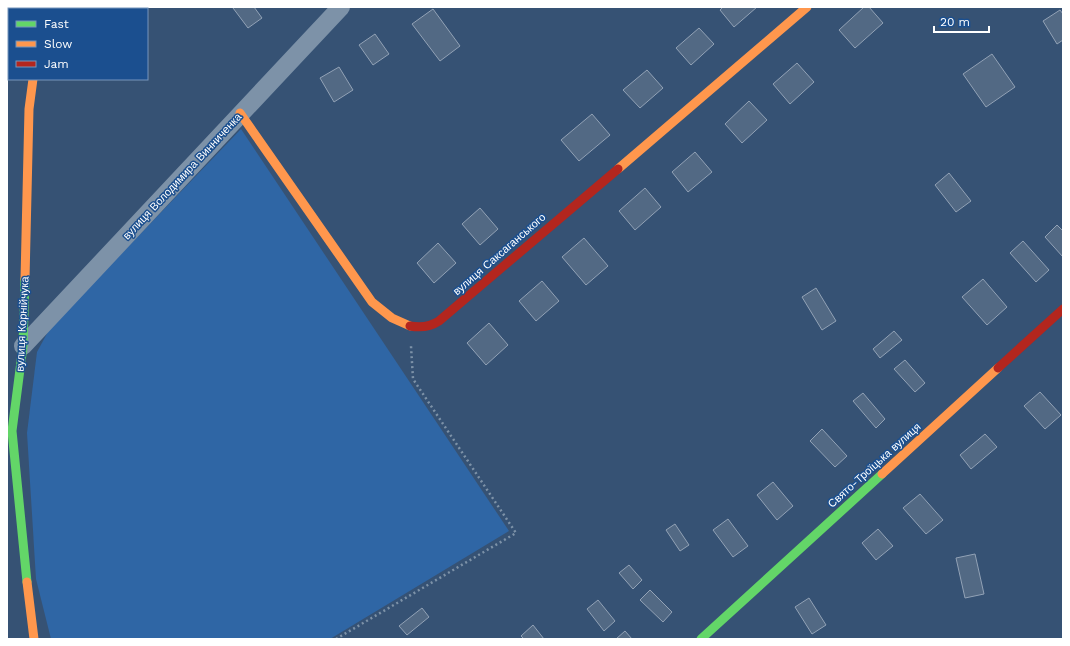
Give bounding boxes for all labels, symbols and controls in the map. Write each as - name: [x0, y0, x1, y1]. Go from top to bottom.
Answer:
- legend: [8, 8, 148, 80]
- scale bar: [934, 8, 989, 34]
- text: 20 m: [940, 15, 970, 29]
- text: Fast: [44, 17, 69, 31]
- text: Slow: [44, 37, 72, 51]
- text: Jam: [44, 57, 69, 71]
- street label: вулиця Володимира Винниченка: [120, 110, 245, 242]
- street label: вулиця Саксаганського: [450, 211, 548, 298]
- street label: вулиця Корнійчука: [14, 275, 32, 372]
- street label: Свято-Троїцька вулиця: [825, 420, 923, 510]

